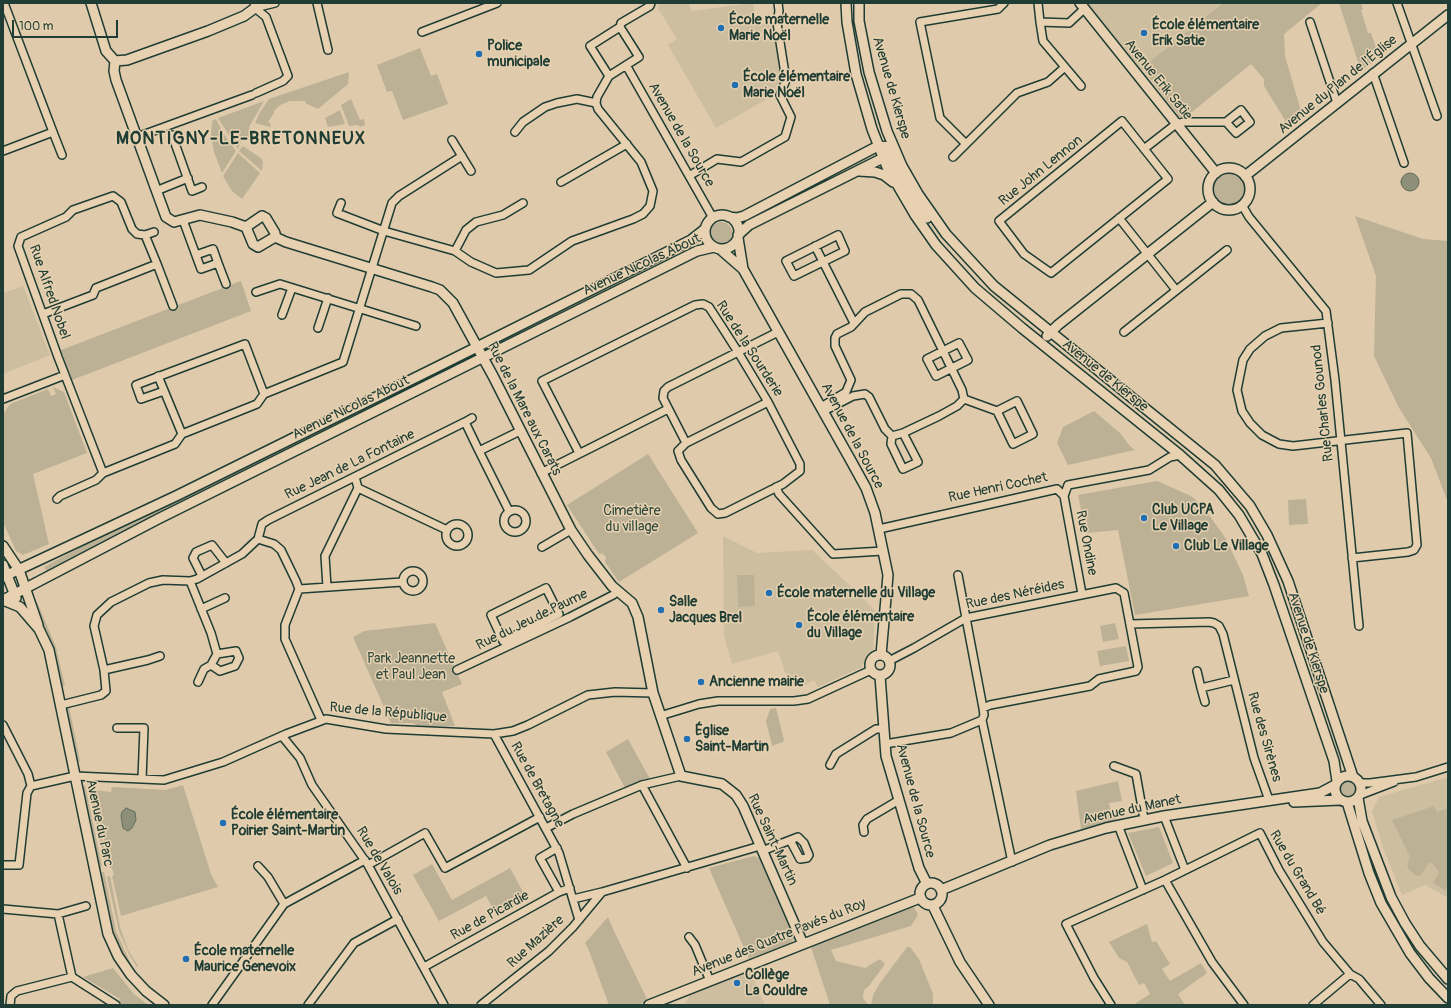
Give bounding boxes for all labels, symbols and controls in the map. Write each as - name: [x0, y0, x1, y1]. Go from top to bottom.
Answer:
- scale bar: [14, 12, 120, 38]
- place label: École maternelle Marie Noël: [729, 12, 829, 44]
- place label: École élémentaire Erik Satie: [1152, 17, 1259, 50]
- text: 100 m: [19, 19, 53, 34]
- marker: École maternelle Marie Noël: [716, 23, 726, 33]
- marker: École élémentaire Erik Satie: [1139, 28, 1149, 38]
- street label: Avenue du Plan de l'Église: [1275, 32, 1401, 138]
- street label: Avenue de Kierspe: [868, 35, 914, 141]
- street label: Avenue Erik Satie: [1120, 36, 1196, 124]
- place label: Police municipale: [487, 38, 550, 70]
- marker: Police municipale: [474, 49, 484, 59]
- place label: École élémentaire Marie Noël: [743, 69, 850, 102]
- street label: Avenue de la Source: [644, 80, 718, 190]
- marker: École élémentaire Marie Noël: [730, 80, 740, 90]
- district label: MONTIGNY-LE-BRETONNEUX: [116, 128, 366, 150]
- street label: Rue John Lennon: [996, 132, 1086, 210]
- street label: Avenue Nicolas About: [580, 230, 704, 300]
- street label: Rue Alfred Nobel: [25, 243, 73, 341]
- street label: Rue de la Sourderie: [712, 298, 786, 400]
- street label: Avenue de Kierspe: [1059, 336, 1151, 416]
- street label: Rue de la Mare aux Carats: [483, 339, 565, 479]
- street label: Rue Charles Gounod: [1308, 344, 1338, 462]
- street label: Avenue Nicolas About: [290, 372, 412, 444]
- street label: Avenue de la Source: [817, 380, 887, 492]
- street label: Rue Jean de La Fontaine: [282, 426, 418, 504]
- street label: Rue Henri Cochet: [947, 469, 1049, 507]
- place label: Club UCPA Le Village: [1152, 502, 1214, 534]
- park label: Cimetière du village: [603, 503, 661, 536]
- street label: Rue Ondine: [1071, 509, 1101, 577]
- marker: Club UCPA Le Village: [1139, 513, 1149, 523]
- place label: Club Le Village: [1184, 538, 1269, 554]
- marker: Club Le Village: [1171, 541, 1181, 551]
- street label: Rue des Néréides: [964, 576, 1066, 614]
- place label: École maternelle du Village: [777, 585, 935, 601]
- street label: Rue du Jeu de Paume: [473, 586, 591, 654]
- marker: École maternelle du Village: [764, 588, 774, 598]
- street label: Avenue de Kierspe: [1284, 590, 1332, 696]
- place label: Salle Jacques Brel: [669, 594, 742, 626]
- marker: Salle Jacques Brel: [656, 605, 666, 615]
- place label: École élémentaire du Village: [807, 609, 914, 642]
- marker: École élémentaire du Village: [794, 620, 804, 630]
- park label: Park Jeannette et Paul Jean: [367, 651, 455, 684]
- place label: Ancienne mairie: [709, 674, 804, 690]
- marker: Ancienne mairie: [696, 677, 706, 687]
- street label: Rue des Sirènes: [1243, 690, 1285, 784]
- street label: Rue de la République: [329, 700, 447, 726]
- place label: Église Saint-Martin: [695, 723, 769, 756]
- marker: Église Saint-Martin: [682, 734, 692, 744]
- street label: Rue de Bretagne: [506, 739, 568, 831]
- street label: Avenue de la Source: [892, 742, 938, 860]
- street label: Avenue du Parc: [82, 778, 116, 868]
- street label: Avenue du Manet: [1082, 791, 1182, 829]
- street label: Rue Saint-Martin: [743, 792, 801, 888]
- place label: École élémentaire Poirier Saint-Martin: [231, 807, 345, 840]
- marker: École élémentaire Poirier Saint-Martin: [218, 818, 228, 828]
- street label: Rue de Valois: [352, 824, 406, 898]
- street label: Rue du Grand Bé: [1265, 828, 1329, 918]
- street label: Rue de Picardie: [448, 888, 532, 944]
- street label: Avenue des Quatre Pavés du Roy: [689, 895, 869, 981]
- street label: Rue Mazière: [504, 912, 568, 972]
- place label: École maternelle Maurice Genevoix: [194, 943, 296, 976]
- marker: École maternelle Maurice Genevoix: [181, 954, 191, 964]
- place label: Collège La Couldre: [745, 967, 807, 1000]
- marker: Collège La Couldre: [732, 978, 742, 988]

